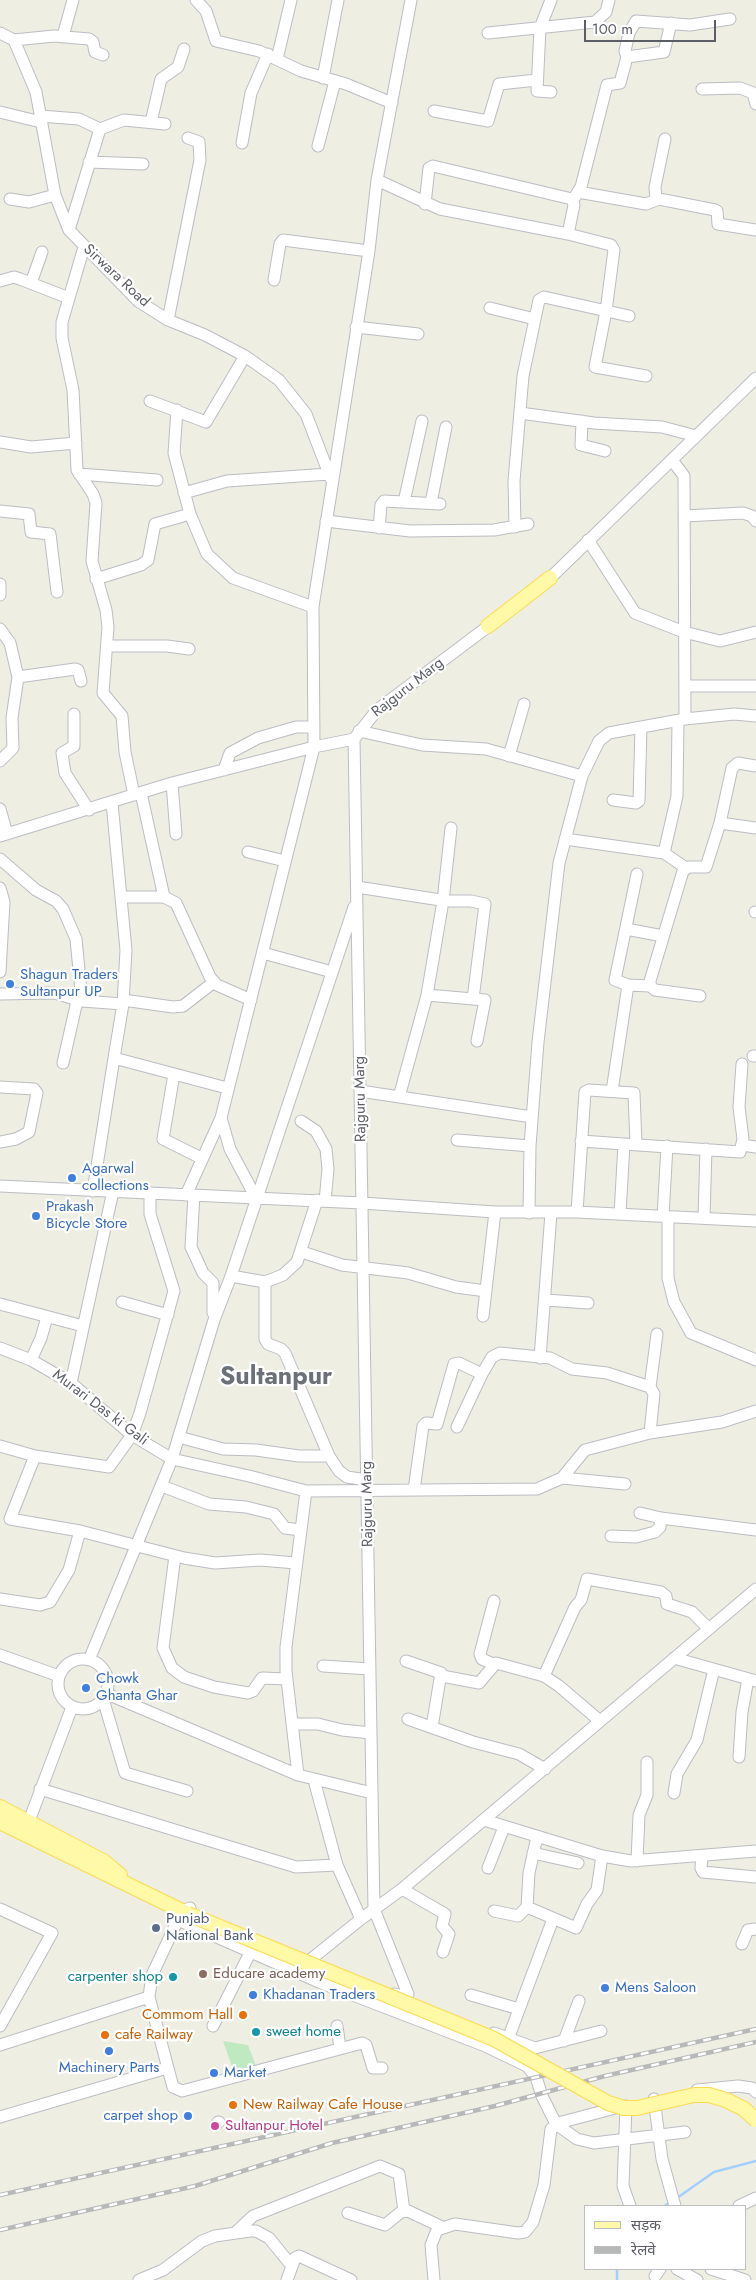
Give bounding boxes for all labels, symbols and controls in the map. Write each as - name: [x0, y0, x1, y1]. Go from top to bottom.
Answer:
- scale bar: [586, 10, 718, 42]
- text: 100 m: [592, 18, 633, 40]
- street label: Sirwara Road: [79, 241, 153, 311]
- street label: Rajguru Marg: [369, 654, 447, 722]
- place label: Shagun Traders Sultanpur UP: [20, 966, 118, 1001]
- marker: Shagun Traders Sultanpur UP: [4, 978, 16, 990]
- street label: Rajguru Marg: [351, 1056, 371, 1142]
- place label: Agarwal collections: [82, 1160, 149, 1195]
- marker: Agarwal collections: [66, 1172, 78, 1184]
- place label: Prakash Bicycle Store: [46, 1198, 127, 1233]
- marker: Prakash Bicycle Store: [30, 1210, 42, 1222]
- district label: Sultanpur: [220, 1363, 332, 1393]
- street label: Murari Das ki Gali: [49, 1366, 151, 1450]
- street label: Rajguru Marg: [358, 1461, 378, 1547]
- place label: Chowk Ghanta Ghar: [96, 1670, 178, 1705]
- marker: Chowk Ghanta Ghar: [80, 1682, 92, 1694]
- place label: Punjab National Bank: [166, 1910, 254, 1945]
- marker: Punjab National Bank: [150, 1922, 162, 1934]
- place label: Educare academy: [213, 1965, 325, 1983]
- place label: carpenter shop: [68, 1968, 163, 1986]
- marker: Educare academy: [197, 1968, 209, 1980]
- marker: carpenter shop: [167, 1971, 179, 1983]
- place label: Mens Saloon: [615, 1979, 696, 1997]
- marker: Mens Saloon: [599, 1982, 611, 1994]
- place label: Khadanan Traders: [263, 1986, 375, 2004]
- marker: Khadanan Traders: [247, 1989, 259, 2001]
- place label: Commom Hall: [142, 2006, 233, 2024]
- marker: Commom Hall: [237, 2009, 249, 2021]
- place label: sweet home: [266, 2023, 341, 2041]
- place label: cafe Railway: [115, 2026, 193, 2044]
- marker: sweet home: [250, 2026, 262, 2038]
- marker: cafe Railway: [99, 2029, 111, 2041]
- marker: Machinery Parts: [103, 2045, 115, 2057]
- place label: Machinery Parts: [59, 2059, 159, 2077]
- place label: Market: [224, 2064, 266, 2082]
- marker: Market: [208, 2067, 220, 2079]
- place label: New Railway Cafe House: [243, 2096, 403, 2114]
- marker: New Railway Cafe House: [227, 2099, 239, 2111]
- place label: carpet shop: [103, 2107, 178, 2125]
- marker: carpet shop: [182, 2110, 194, 2122]
- place label: Sultanpur Hotel: [225, 2117, 323, 2135]
- marker: Sultanpur Hotel: [209, 2120, 221, 2132]
- legend: [584, 2205, 746, 2270]
- text: सड़क: [631, 2214, 661, 2236]
- text: रेलवे: [631, 2239, 656, 2261]

